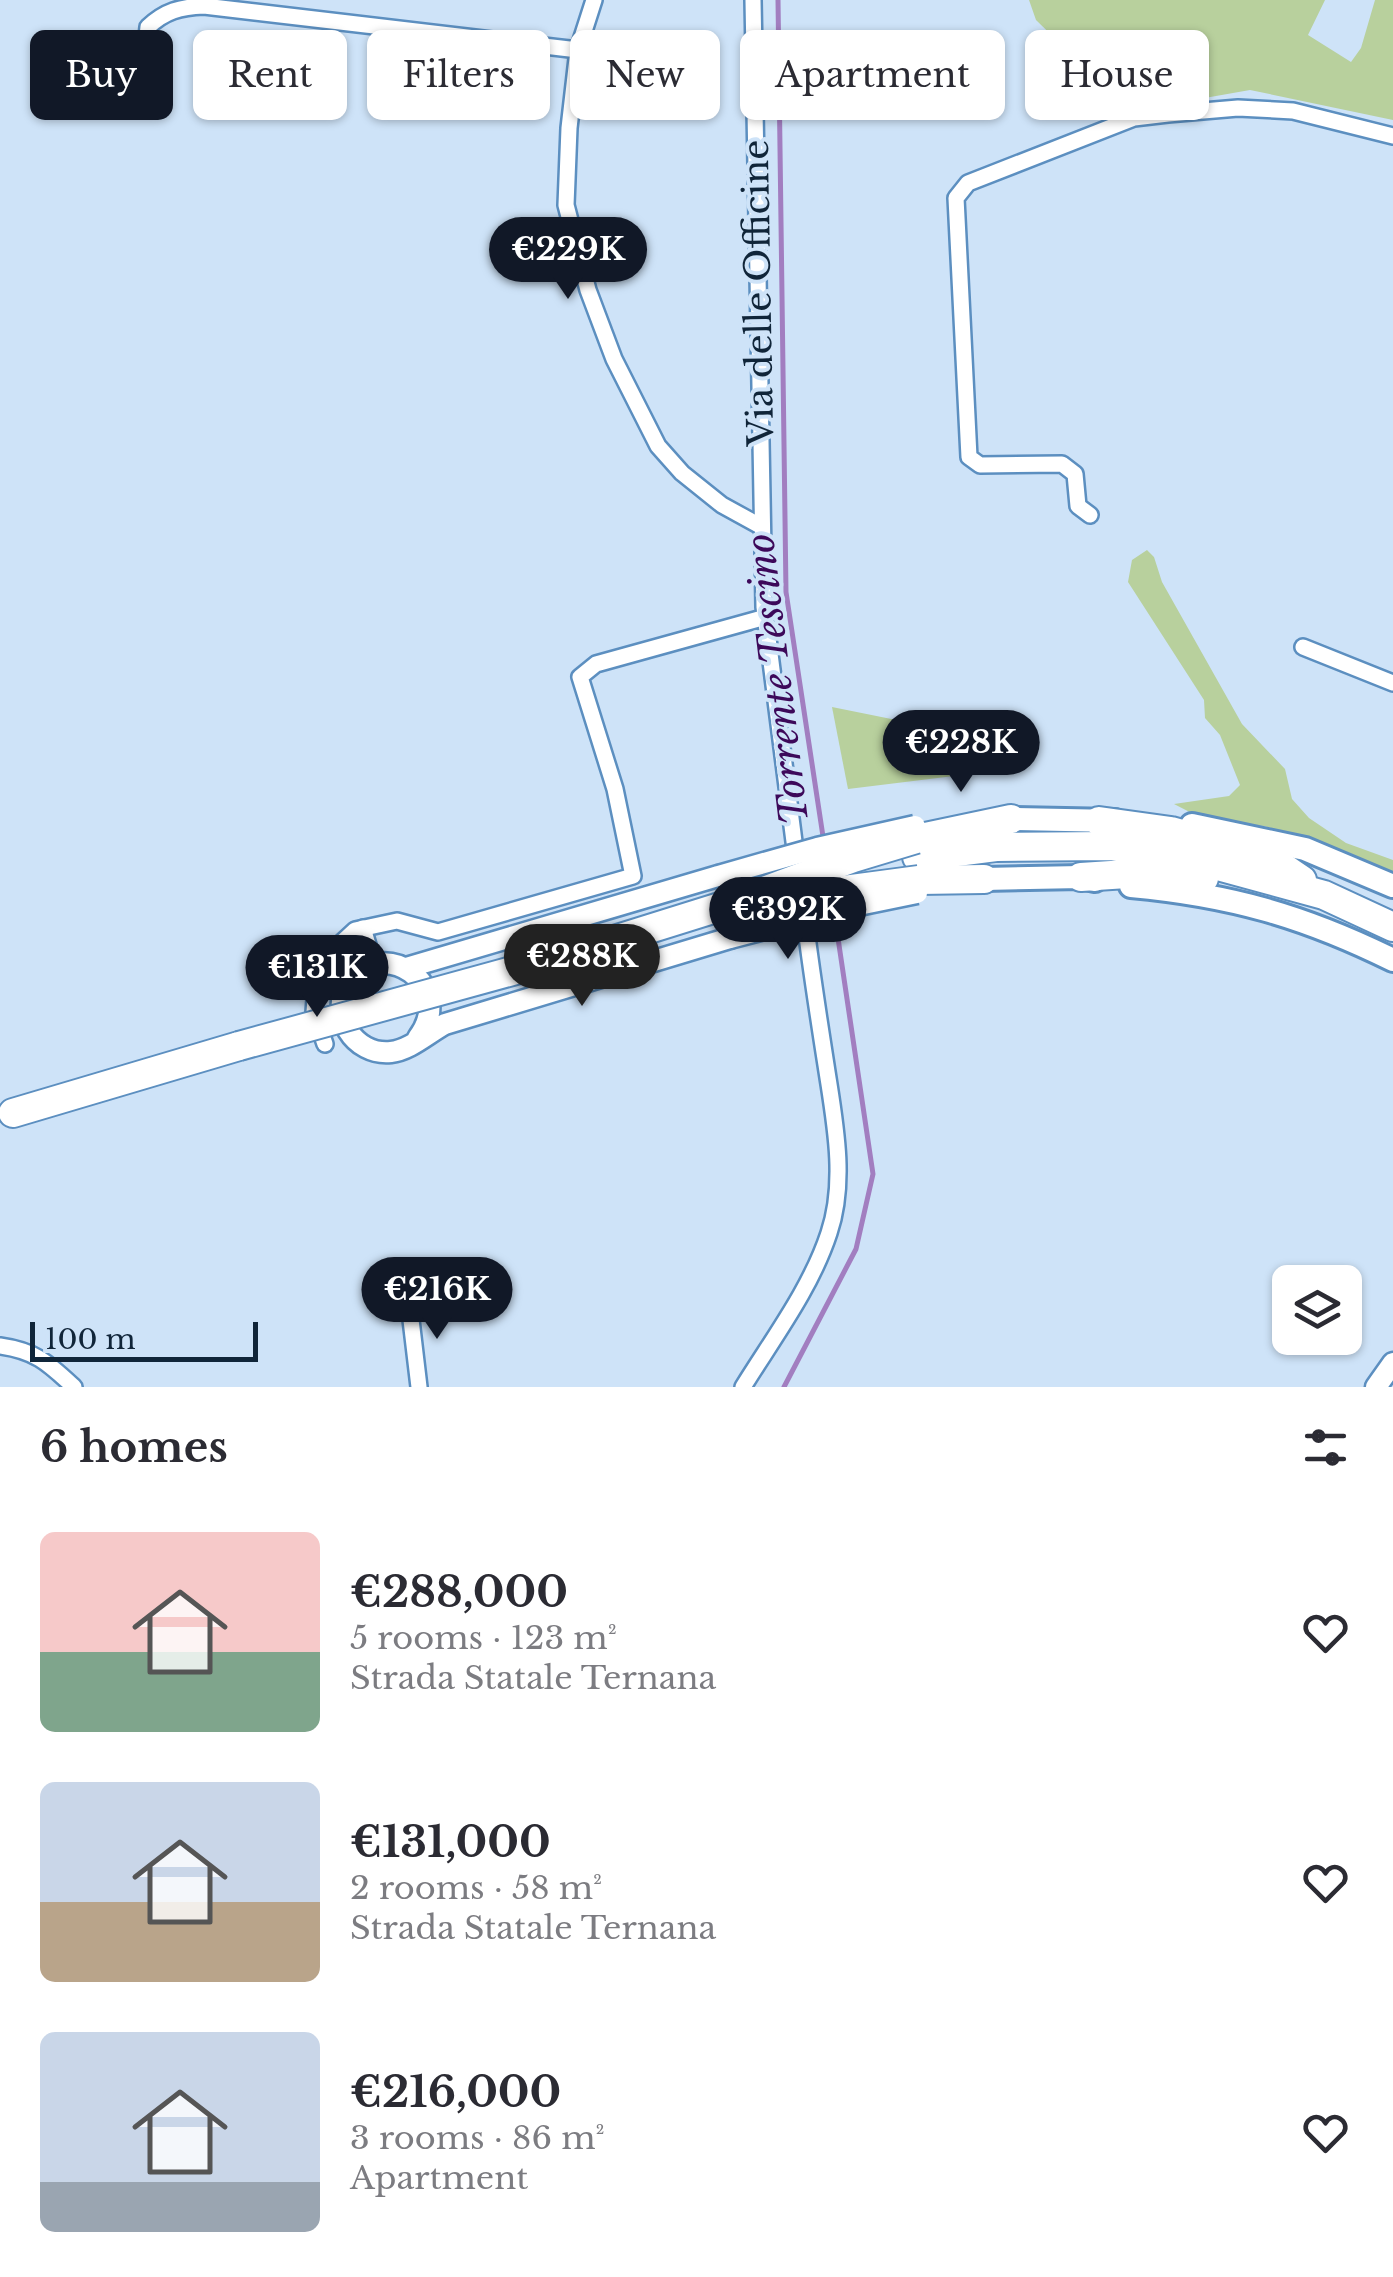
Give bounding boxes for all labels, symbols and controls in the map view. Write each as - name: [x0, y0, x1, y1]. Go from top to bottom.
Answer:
- chip: Buy: [30, 30, 173, 120]
- chip: Rent: [193, 30, 347, 120]
- chip: Filters: [367, 30, 550, 120]
- chip: New: [570, 30, 720, 120]
- chip: Apartment: [740, 30, 1005, 120]
- chip: House: [1025, 30, 1209, 120]
- street label: Via delle Officine: [734, 139, 782, 448]
- pin: €229K: [498, 217, 638, 302]
- text: €229K: [511, 229, 625, 269]
- water label: Torrente Tescino: [736, 531, 818, 827]
- pin: €228K: [891, 710, 1031, 795]
- text: €228K: [905, 722, 1017, 762]
- pin: €392K: [718, 877, 858, 962]
- text: €392K: [731, 889, 845, 929]
- pin: €288K: [512, 924, 652, 1009]
- pin: €131K: [247, 935, 387, 1020]
- text: €288K: [526, 936, 638, 976]
- text: €131K: [268, 947, 366, 987]
- pin: €216K: [367, 1257, 507, 1342]
- map controls: [1272, 1265, 1362, 1355]
- button: layers: [1272, 1265, 1362, 1355]
- text: €216K: [383, 1269, 491, 1309]
- scale bar: [30, 1317, 258, 1362]
- text: 100 m: [45, 1322, 136, 1357]
- icon: filters: [1298, 1420, 1353, 1475]
- text: 6 homes: [40, 1421, 228, 1473]
- text: €288,000: [350, 1566, 568, 1618]
- icon: home: [120, 1572, 240, 1692]
- icon: heart: [1298, 1605, 1353, 1660]
- text: 5 rooms · 123 m²: [350, 1618, 617, 1658]
- text: Strada Statale Ternana: [350, 1658, 716, 1698]
- text: €131,000: [350, 1816, 551, 1868]
- icon: home: [120, 1822, 240, 1942]
- icon: heart: [1298, 1855, 1353, 1910]
- text: 2 rooms · 58 m²: [350, 1868, 602, 1908]
- text: Strada Statale Ternana: [350, 1908, 716, 1948]
- text: €216,000: [350, 2066, 561, 2118]
- icon: home: [120, 2072, 240, 2192]
- icon: heart: [1298, 2105, 1353, 2160]
- text: 3 rooms · 86 m²: [350, 2118, 605, 2158]
- text: Apartment: [350, 2158, 528, 2198]

